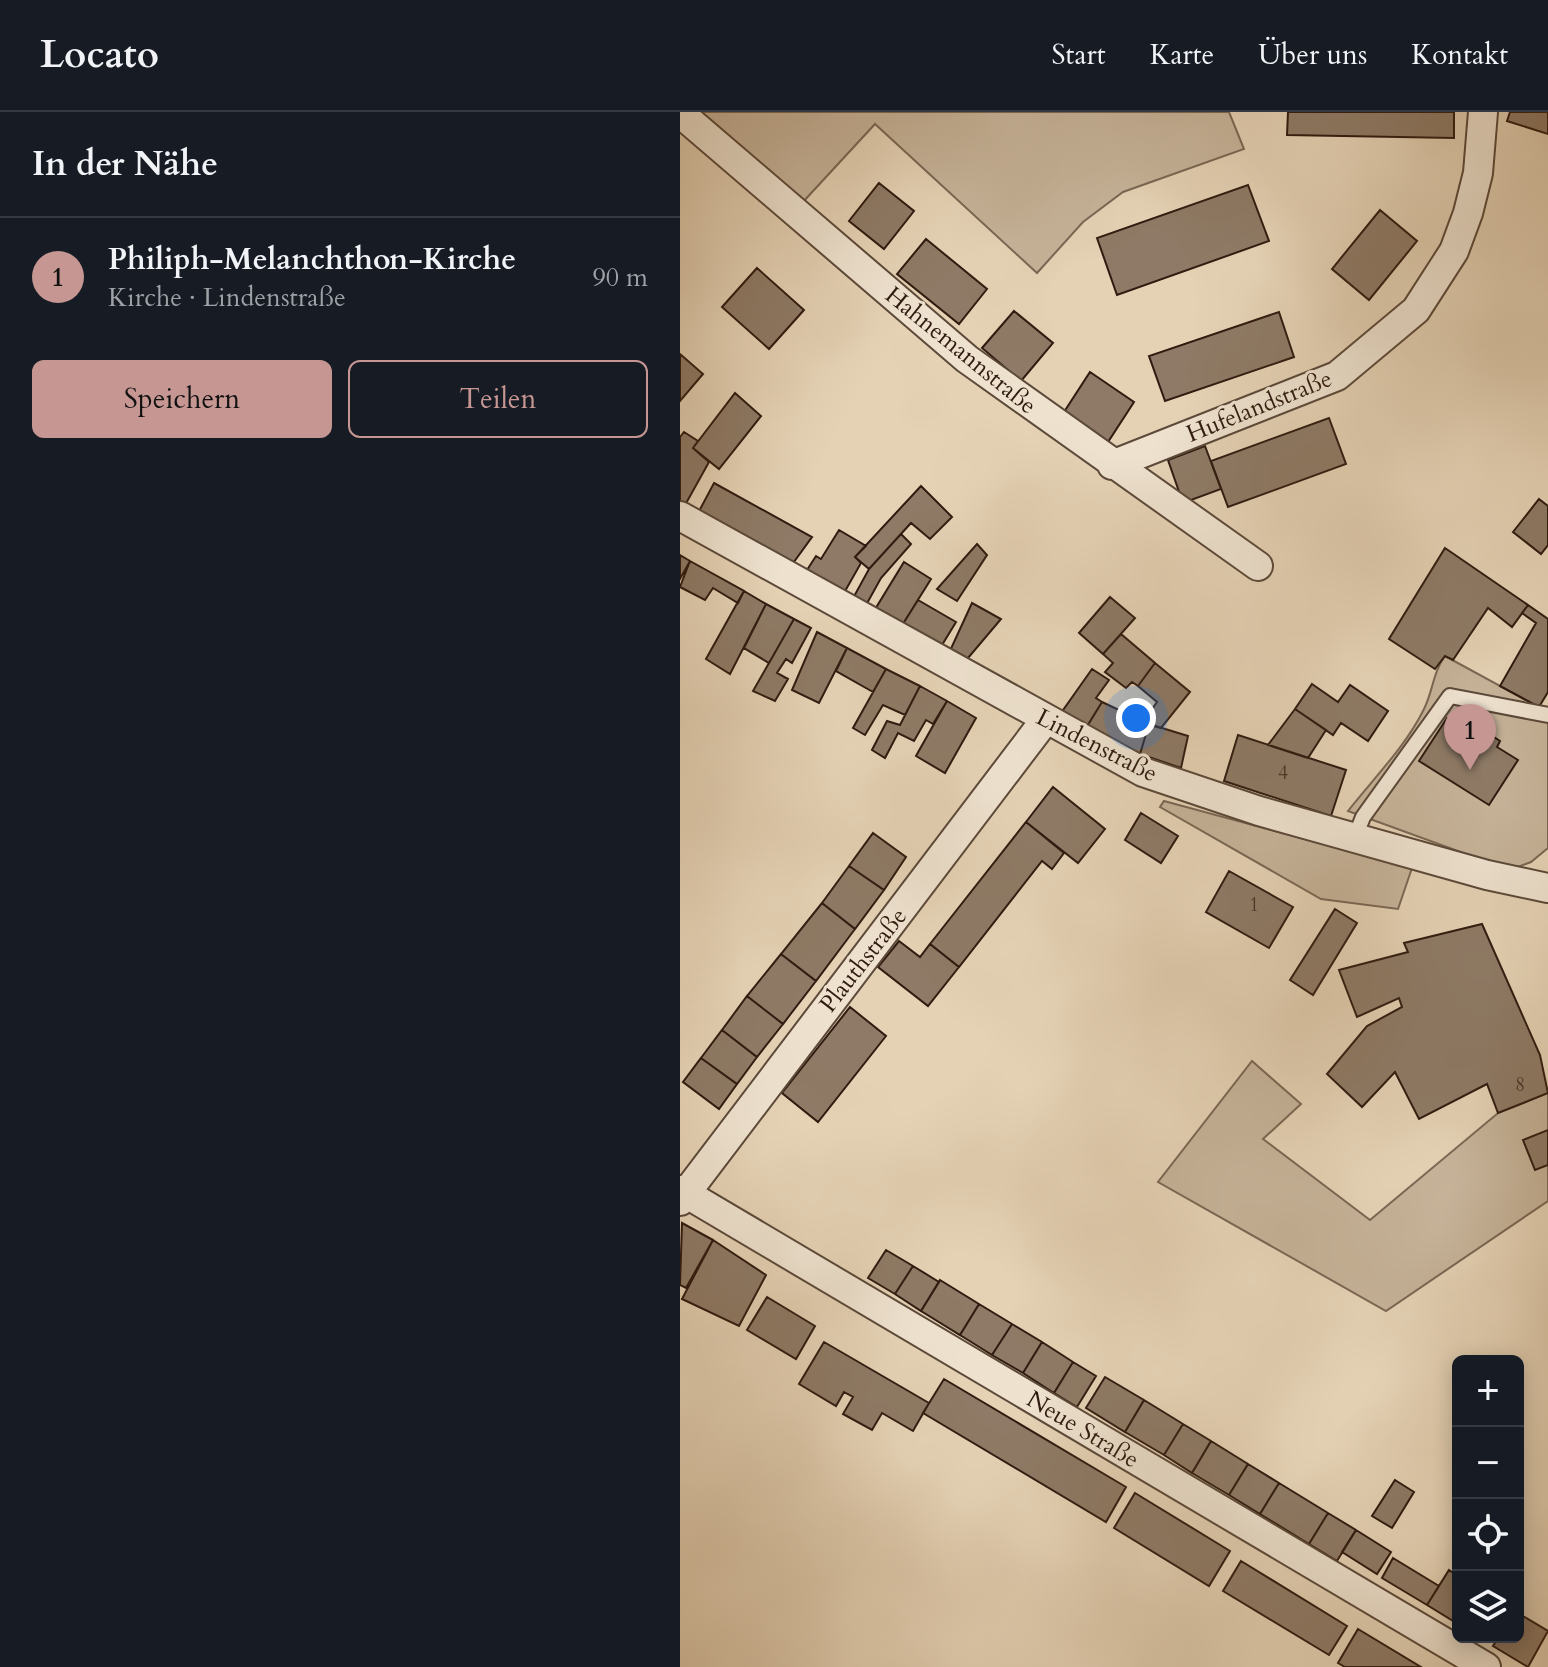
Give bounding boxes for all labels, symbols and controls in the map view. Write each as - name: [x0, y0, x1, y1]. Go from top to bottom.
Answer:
- text: Locato: [40, 29, 159, 81]
- text: Start: [1052, 36, 1106, 74]
- text: Karte: [1150, 36, 1214, 74]
- text: Über uns: [1258, 36, 1367, 74]
- text: Kontakt: [1411, 36, 1508, 74]
- text: In der Nähe: [32, 141, 218, 187]
- text: Philiph-Melanchthon-Kirche: [108, 239, 516, 280]
- text: 1: [51, 260, 65, 295]
- text: 90 m: [592, 260, 648, 295]
- street label: Hahnemannstraße: [878, 279, 1043, 422]
- text: Kirche · Lindenstraße: [108, 280, 346, 315]
- button: Speichern: [32, 360, 332, 438]
- button: Teilen: [348, 360, 648, 438]
- street label: Hufelandstraße: [1181, 362, 1337, 451]
- your location: [1116, 698, 1156, 738]
- street label: Lindenstraße: [1030, 701, 1163, 790]
- pin: 1: [1444, 704, 1496, 770]
- house number: 4: [1278, 759, 1288, 786]
- house number: 1: [1249, 891, 1259, 918]
- street label: Plauthstraße: [812, 901, 915, 1020]
- house number: 8: [1515, 1071, 1525, 1098]
- map controls: [1452, 1355, 1524, 1643]
- button: +: [1452, 1355, 1524, 1427]
- street label: Neue Straße: [1020, 1383, 1145, 1476]
- button: −: [1452, 1427, 1524, 1499]
- button: locate: [1452, 1499, 1524, 1571]
- button: layers: [1452, 1571, 1524, 1643]

